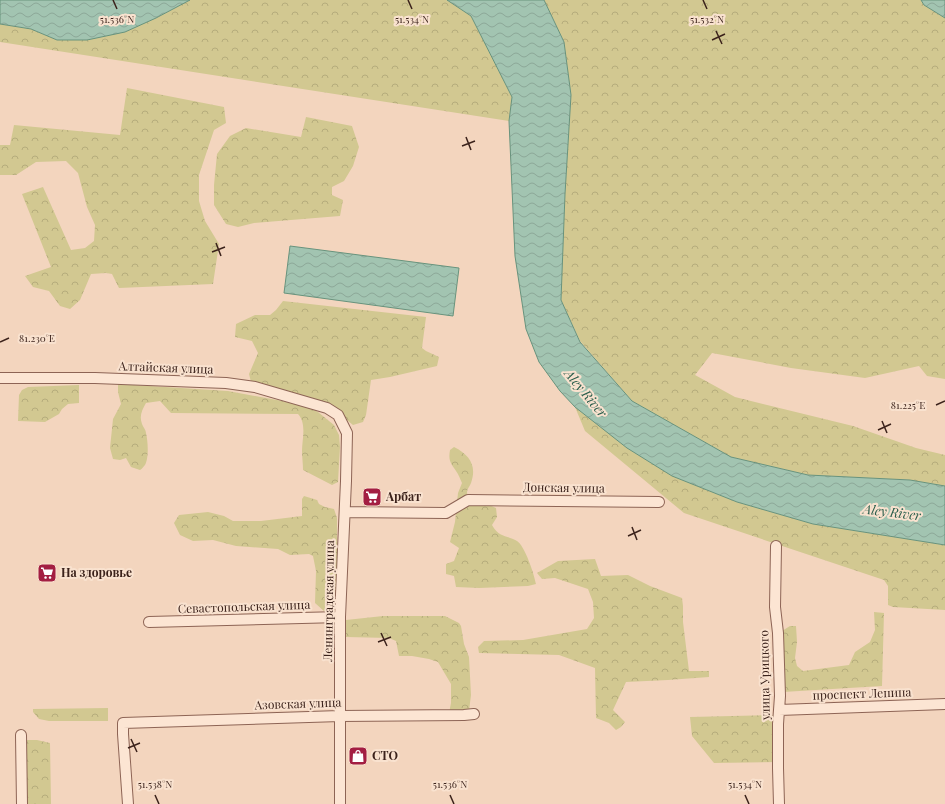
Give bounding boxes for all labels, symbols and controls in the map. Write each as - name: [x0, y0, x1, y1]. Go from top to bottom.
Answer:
- text: 51.536°N: [100, 12, 134, 26]
- text: 51.534°N: [395, 12, 429, 26]
- text: 51.532°N: [690, 12, 724, 26]
- text: 81.230°E: [19, 331, 55, 345]
- street label: Алтайская улица: [117, 357, 214, 377]
- water label: Aley River: [560, 364, 612, 421]
- text: 81.225°E: [891, 398, 925, 412]
- street label: Донская улица: [523, 478, 605, 496]
- supermarket icon: Арбат: [361, 486, 383, 508]
- place label: Арбат: [385, 488, 421, 504]
- water label: Aley River: [861, 499, 922, 524]
- street label: Ленинградская улица: [319, 540, 337, 663]
- supermarket icon: На здоровье: [36, 562, 58, 584]
- place label: На здоровье: [61, 564, 132, 580]
- street label: Севастопольская улица: [177, 596, 310, 616]
- street label: улица Урицкого: [755, 629, 773, 721]
- street label: проспект Ленина: [812, 683, 912, 703]
- street label: Азовская улица: [253, 693, 342, 713]
- shop icon: СТО: [347, 745, 369, 767]
- place label: СТО: [372, 747, 398, 763]
- text: 51.538°N: [138, 777, 172, 791]
- text: 51.536°N: [433, 777, 467, 791]
- text: 51.534°N: [728, 777, 762, 791]

